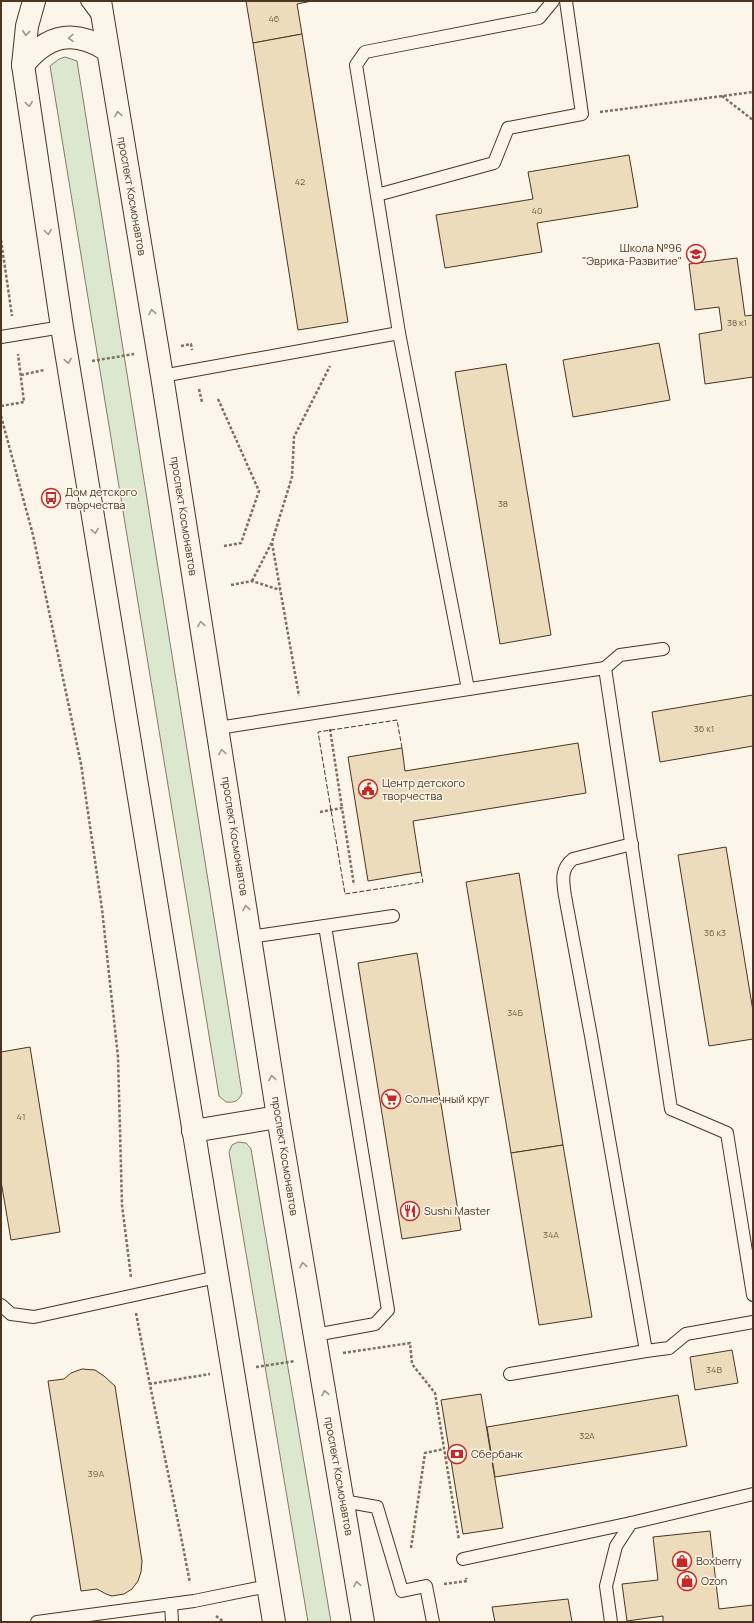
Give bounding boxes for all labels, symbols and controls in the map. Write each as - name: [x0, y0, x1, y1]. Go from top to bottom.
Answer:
- house number: 46: [269, 12, 280, 25]
- one-way arrow: [22, 30, 31, 36]
- one-way arrow: [68, 33, 74, 42]
- one-way arrow: [24, 101, 33, 107]
- one-way arrow: [115, 111, 123, 118]
- street label: проспект Космонавтов: [115, 135, 150, 257]
- house number: 42: [295, 175, 305, 188]
- house number: 40: [532, 204, 542, 217]
- one-way arrow: [43, 229, 52, 235]
- place label: Школа №96 "Эврика-Развитие": [582, 240, 682, 268]
- school or university icon: Школа №96 "Эврика-Развитие": [685, 243, 707, 265]
- one-way arrow: [148, 309, 157, 315]
- house number: 38 к1: [727, 316, 747, 329]
- one-way arrow: [63, 358, 71, 364]
- street label: проспект Космонавтов: [168, 455, 201, 577]
- place label: Дом детского творчества: [65, 484, 138, 512]
- bus stop icon: Дом детского творчества: [40, 487, 62, 509]
- house number: 38: [498, 497, 508, 510]
- one-way arrow: [90, 527, 99, 534]
- one-way arrow: [198, 621, 206, 627]
- house number: 36 к1: [694, 722, 714, 735]
- one-way arrow: [218, 749, 227, 755]
- street label: проспект Космонавтов: [219, 775, 252, 897]
- place label: Центр детского творчества: [382, 775, 465, 803]
- public building icon: Центр детского творчества: [357, 778, 379, 800]
- one-way arrow: [242, 905, 251, 912]
- house number: 36 к3: [704, 926, 726, 939]
- house number: 34Б: [507, 1006, 523, 1019]
- one-way arrow: [268, 1075, 277, 1081]
- supermarket icon: Солнечный круг: [380, 1088, 402, 1110]
- place label: Солнечный круг: [405, 1091, 490, 1106]
- street label: проспект Космонавтов: [269, 1095, 302, 1217]
- house number: 41: [17, 1110, 25, 1123]
- restaurant icon: Sushi Master: [399, 1200, 421, 1222]
- place label: Sushi Master: [424, 1203, 490, 1218]
- house number: 34А: [543, 1228, 559, 1241]
- one-way arrow: [299, 1262, 308, 1268]
- house number: 34В: [706, 1363, 722, 1376]
- one-way arrow: [321, 1390, 330, 1396]
- street label: проспект Космонавтов: [322, 1415, 357, 1537]
- house number: 32А: [579, 1429, 595, 1442]
- bank icon: Сбербанк: [446, 1443, 468, 1465]
- place label: Сбербанк: [471, 1446, 523, 1461]
- house number: 39А: [88, 1467, 104, 1480]
- shop icon: Boxberry: [671, 1550, 693, 1572]
- place label: Boxberry: [696, 1553, 742, 1568]
- shop icon: Ozon: [676, 1570, 698, 1592]
- place label: Ozon: [701, 1573, 727, 1588]
- one-way arrow: [353, 1580, 362, 1587]

